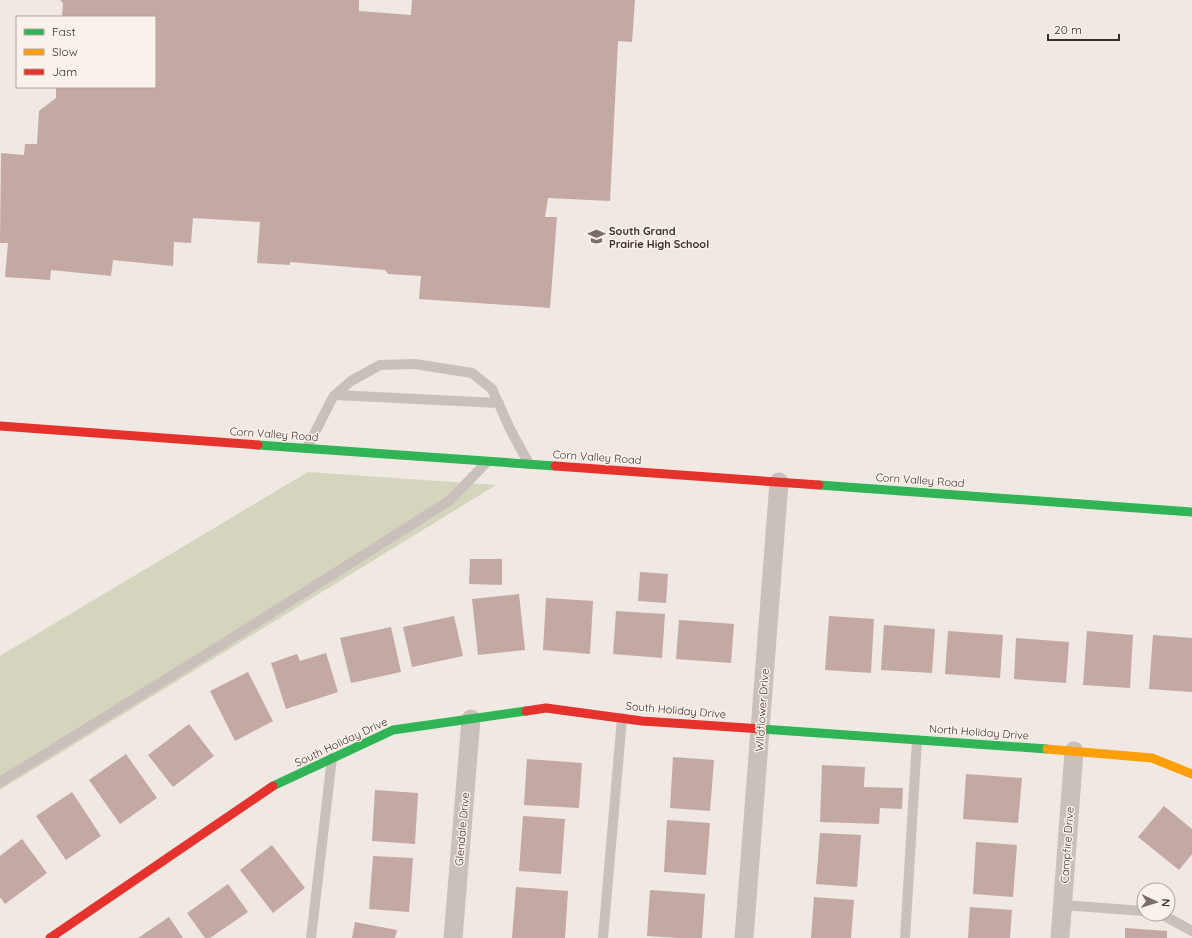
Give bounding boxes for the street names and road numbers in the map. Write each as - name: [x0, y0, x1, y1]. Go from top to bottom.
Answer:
- street label: Corn Valley Road: [229, 424, 319, 444]
- street label: Corn Valley Road: [552, 447, 642, 467]
- street label: Corn Valley Road: [875, 470, 965, 490]
- street label: Wildflower Drive: [752, 668, 772, 752]
- street label: South Holiday Drive: [625, 699, 727, 721]
- street label: South Holiday Drive: [292, 714, 390, 770]
- street label: North Holiday Drive: [928, 722, 1030, 742]
- street label: Glendale Drive: [452, 791, 472, 867]
- street label: Campfire Drive: [1057, 806, 1077, 884]

